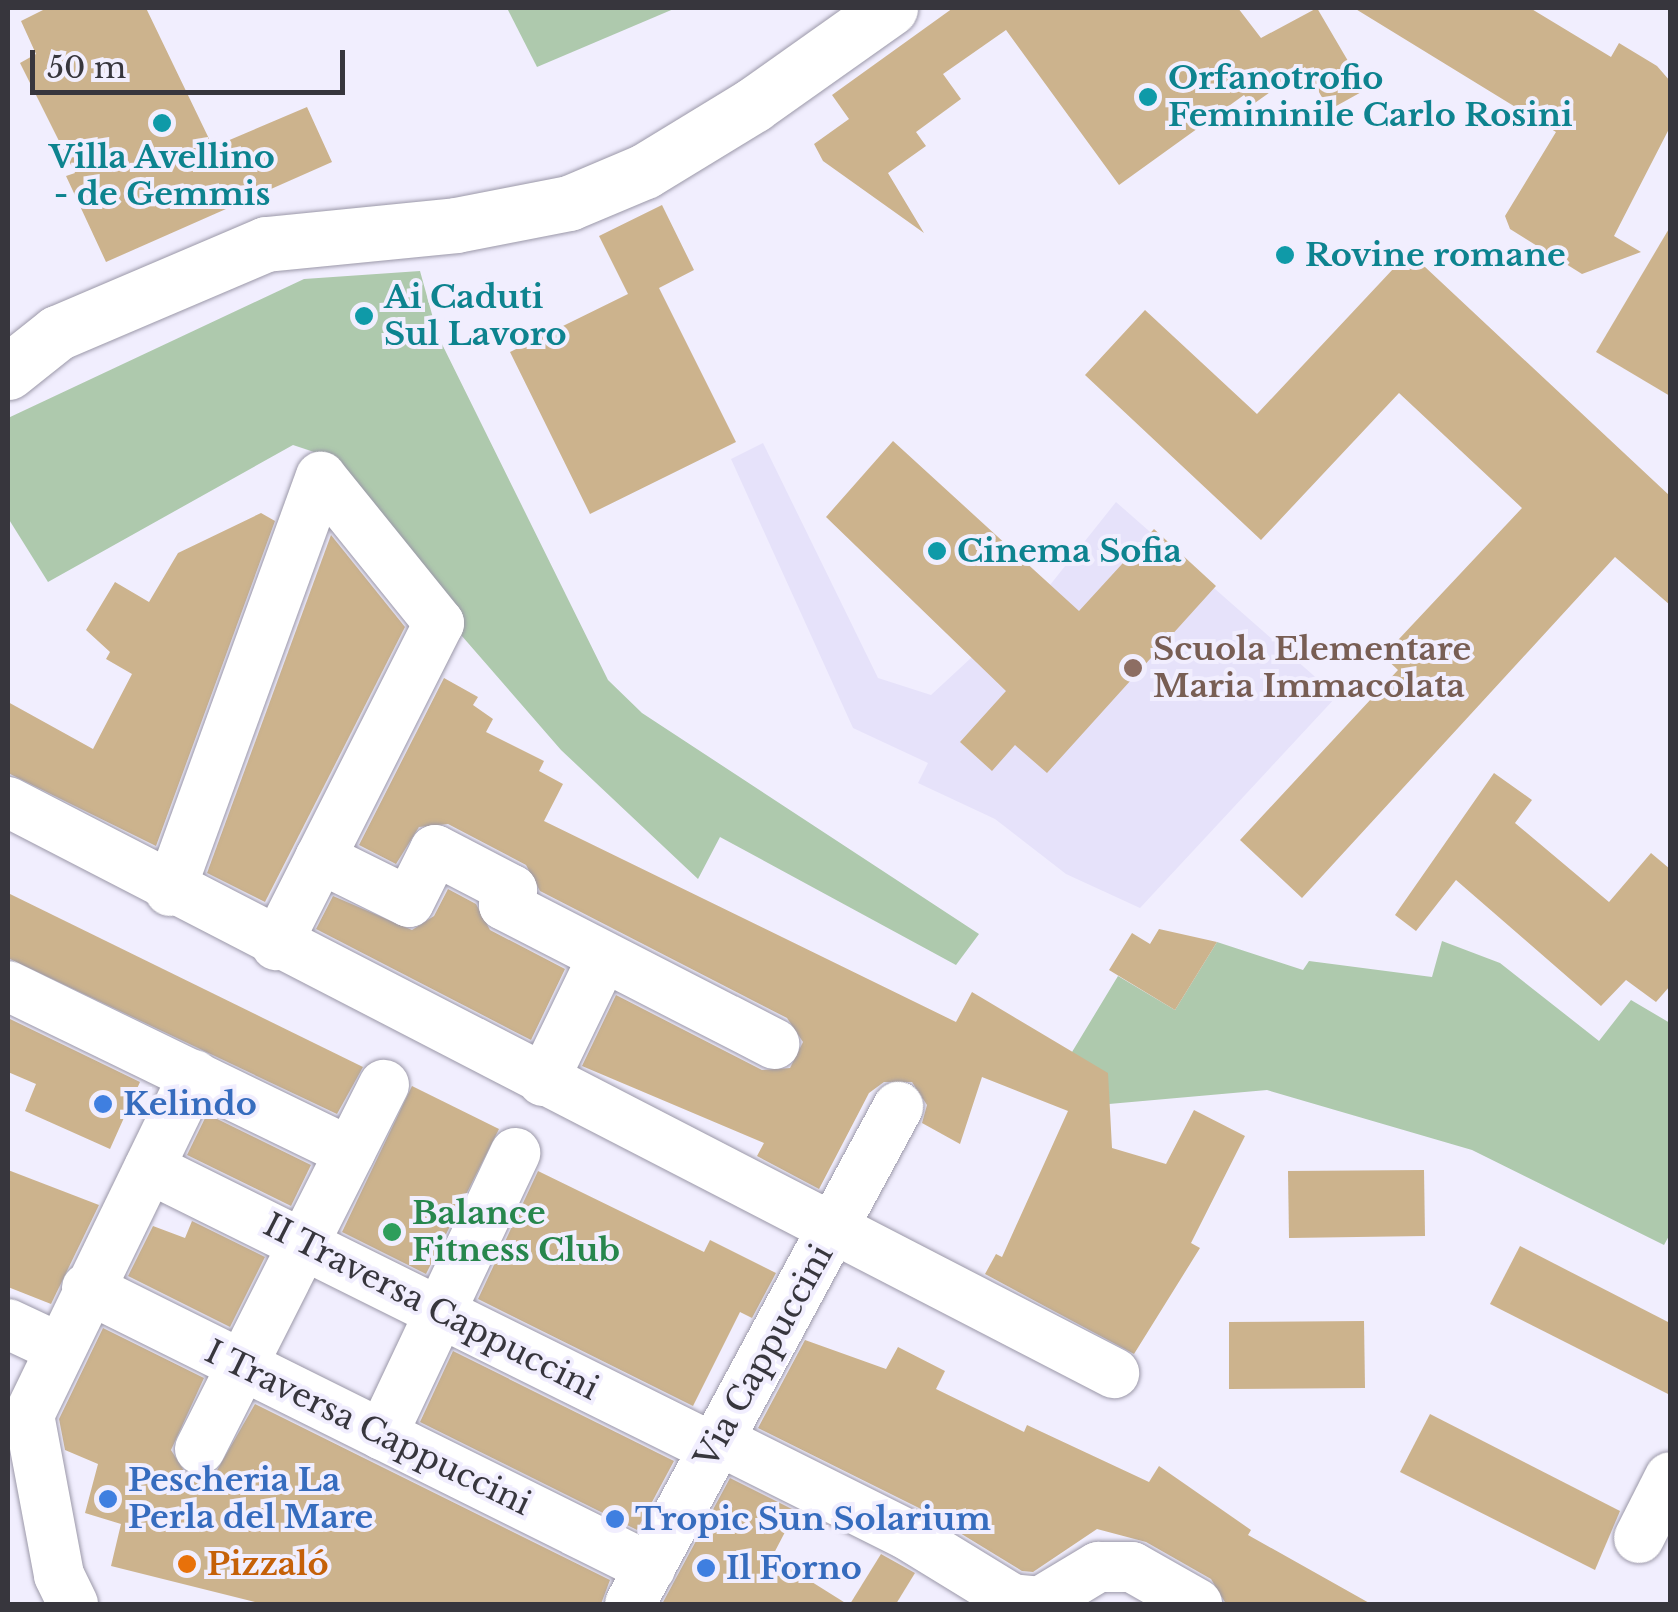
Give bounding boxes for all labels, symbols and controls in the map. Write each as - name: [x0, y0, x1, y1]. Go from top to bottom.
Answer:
- scale bar: [35, 30, 350, 92]
- text: 50 m: [47, 49, 126, 86]
- place label: Orfanotrofio Femininile Carlo Rosini: [1168, 60, 1573, 135]
- marker: Orfanotrofio Femininile Carlo Rosini: [1137, 86, 1159, 108]
- marker: Villa Avellino - de Gemmis: [151, 112, 173, 134]
- place label: Villa Avellino - de Gemmis: [48, 139, 276, 214]
- place label: Rovine romane: [1305, 236, 1566, 274]
- marker: Rovine romane: [1274, 244, 1296, 266]
- place label: Ai Caduti Sul Lavoro: [384, 279, 567, 354]
- marker: Ai Caduti Sul Lavoro: [353, 305, 375, 327]
- place label: Cinema Sofia: [957, 532, 1182, 570]
- marker: Cinema Sofia: [926, 540, 948, 562]
- place label: Scuola Elementare Maria Immacolata: [1153, 631, 1471, 706]
- marker: Scuola Elementare Maria Immacolata: [1122, 657, 1144, 679]
- place label: Kelindo: [123, 1085, 257, 1123]
- marker: Kelindo: [92, 1093, 114, 1115]
- place label: Balance Fitness Club: [412, 1195, 620, 1270]
- street label: II Traversa Cappuccini: [257, 1205, 605, 1409]
- marker: Balance Fitness Club: [381, 1221, 403, 1243]
- street label: Via Cappuccini: [687, 1238, 841, 1474]
- street label: I Traversa Cappuccini: [198, 1332, 538, 1524]
- place label: Pescheria La Perla del Mare: [128, 1462, 373, 1537]
- marker: Pescheria La Perla del Mare: [97, 1488, 119, 1510]
- place label: Tropic Sun Solarium: [635, 1500, 991, 1538]
- marker: Tropic Sun Solarium: [604, 1508, 626, 1530]
- place label: Pizzaló: [207, 1545, 329, 1583]
- place label: Il Forno: [726, 1549, 862, 1587]
- marker: Pizzaló: [176, 1553, 198, 1575]
- marker: Il Forno: [695, 1557, 717, 1579]

